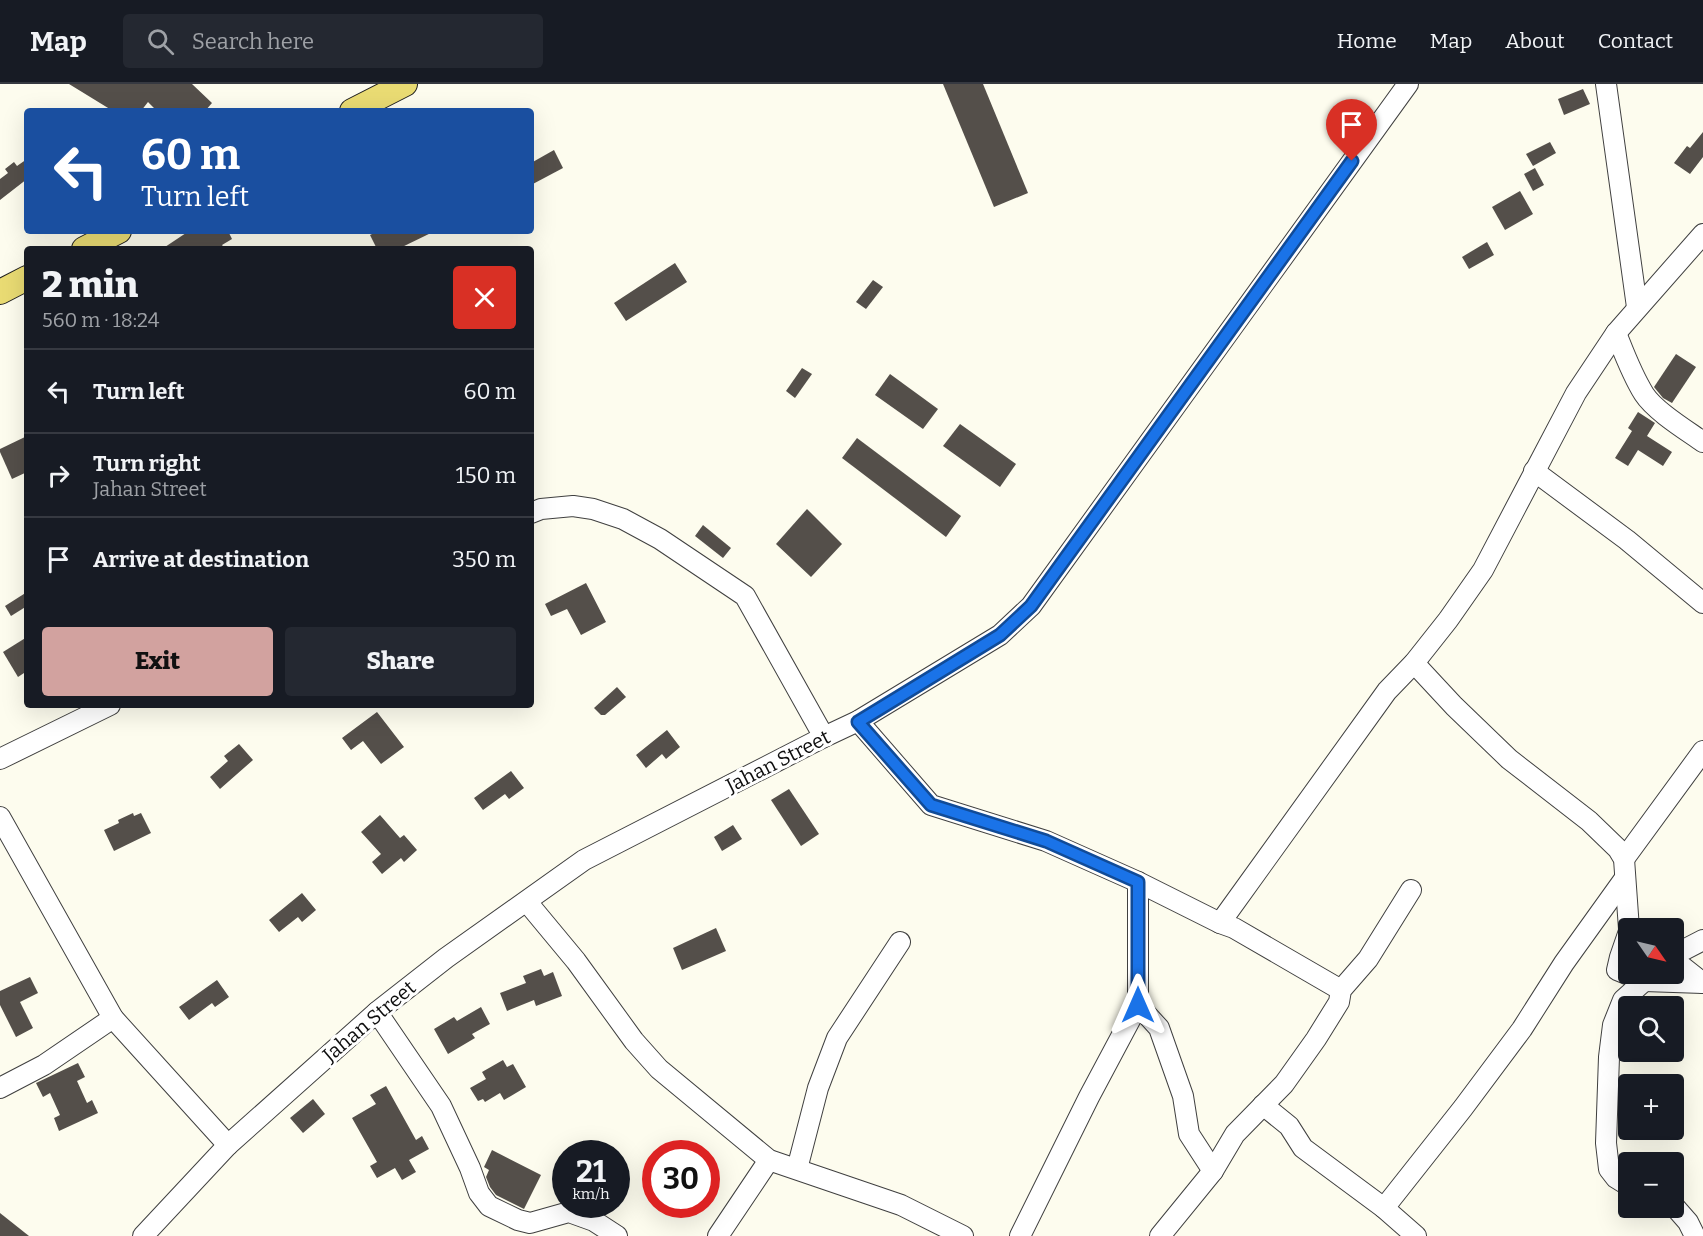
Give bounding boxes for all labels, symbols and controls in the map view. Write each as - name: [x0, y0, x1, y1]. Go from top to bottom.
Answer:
- search box: [123, 14, 543, 68]
- text: Map: [30, 25, 87, 58]
- icon: search: [144, 25, 177, 58]
- text: Search here: [192, 28, 314, 55]
- text: Home: [1337, 28, 1397, 54]
- text: Map: [1430, 28, 1472, 54]
- text: About: [1505, 28, 1565, 54]
- text: Contact: [1598, 28, 1673, 54]
- pin: [1326, 99, 1377, 161]
- icon: arrive: [1335, 108, 1368, 141]
- text: 60 m: [141, 130, 240, 180]
- icon: left: [42, 132, 120, 210]
- text: Turn left: [141, 181, 249, 213]
- text: 2 min: [42, 263, 138, 307]
- button: close: [453, 266, 516, 329]
- text: 560 m · 18:24: [42, 308, 159, 332]
- icon: left: [42, 375, 75, 408]
- text: Turn left: [93, 378, 185, 405]
- text: 60 m: [464, 378, 516, 405]
- text: Turn right: [93, 450, 201, 477]
- icon: right: [42, 459, 75, 492]
- text: 150 m: [456, 462, 516, 489]
- text: Jahan Street: [93, 477, 207, 501]
- icon: arrive: [42, 543, 75, 576]
- text: Arrive at destination: [93, 546, 309, 573]
- text: 350 m: [452, 546, 516, 573]
- button: Exit: [42, 627, 273, 696]
- button: Share: [285, 627, 516, 696]
- street label: Jahan Street: [721, 725, 834, 798]
- north arrow: [1618, 918, 1684, 984]
- map controls: [1618, 918, 1684, 1218]
- position arrow: [1106, 973, 1170, 1037]
- street label: Jahan Street: [317, 975, 420, 1067]
- button: search: [1618, 996, 1684, 1062]
- button: +: [1618, 1074, 1684, 1140]
- speed limit sign: 30: [642, 1140, 720, 1218]
- button: −: [1618, 1152, 1684, 1218]
- text: 21: [576, 1154, 606, 1190]
- text: km/h: [572, 1185, 610, 1203]

